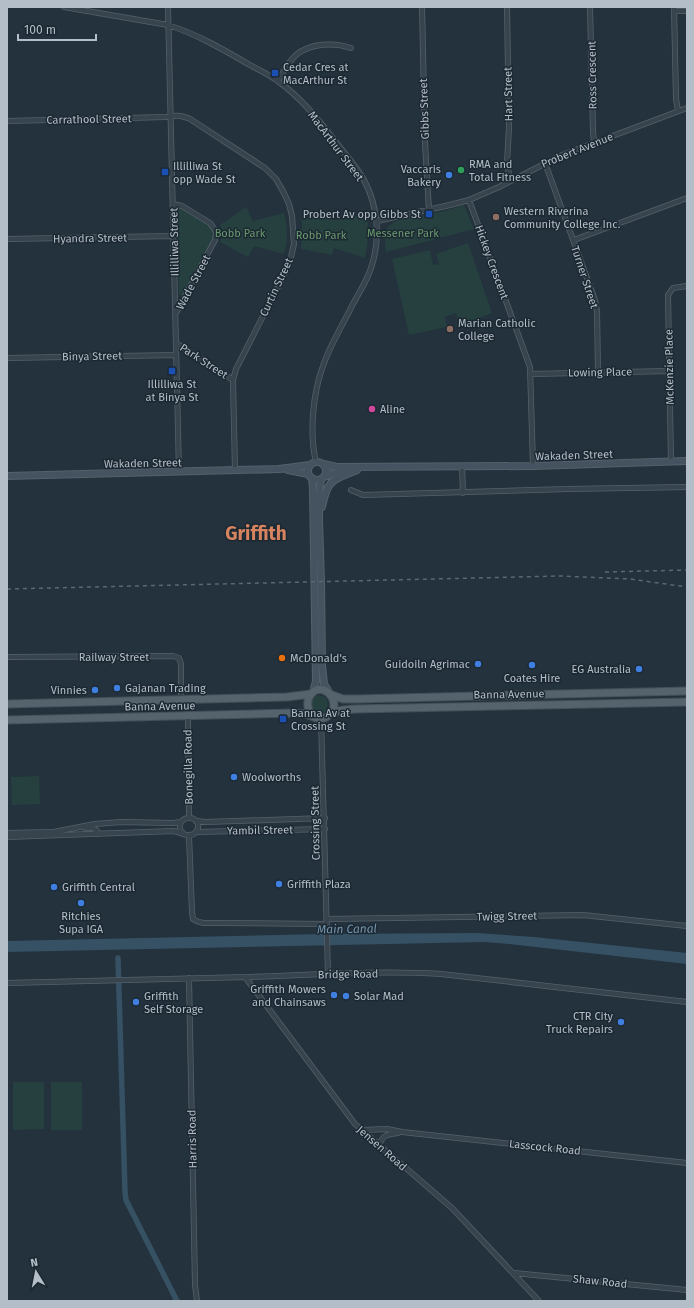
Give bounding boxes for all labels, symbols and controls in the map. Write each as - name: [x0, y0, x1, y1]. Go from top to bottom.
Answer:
- scale bar: [18, 16, 96, 42]
- text: 100 m: [24, 23, 56, 37]
- street label: Ross Crescent: [585, 41, 600, 109]
- place label: Cedar Cres at MacArthur St: [283, 61, 349, 87]
- street label: Hart Street: [502, 67, 515, 121]
- marker: Cedar Cres at MacArthur St: [270, 68, 280, 78]
- street label: Gibbs Street: [417, 78, 432, 140]
- street label: MacArthur Street: [305, 109, 366, 184]
- street label: Carrathool Street: [46, 112, 132, 127]
- street label: Probert Avenue: [539, 130, 615, 171]
- place label: RMA and Total Fitness: [469, 158, 531, 184]
- place label: Illilliwa St opp Wade St: [173, 160, 236, 186]
- place label: Vaccaris Bakery: [401, 163, 442, 189]
- marker: RMA and Total Fitness: [456, 165, 466, 175]
- marker: Illilliwa St opp Wade St: [160, 167, 170, 177]
- marker: Vaccaris Bakery: [444, 170, 454, 180]
- place label: Western Riverina Community College Inc.: [504, 205, 621, 231]
- street label: Illilliwa Street: [167, 207, 182, 277]
- place label: Probert Av opp Gibbs St: [303, 208, 421, 221]
- marker: Probert Av opp Gibbs St: [424, 209, 434, 219]
- marker: Western Riverina Community College Inc.: [491, 212, 501, 222]
- street label: Hickey Crescent: [472, 223, 511, 301]
- park label: Bobb Park: [215, 227, 266, 240]
- park label: Messener Park: [367, 227, 439, 240]
- park label: Robb Park: [296, 229, 347, 242]
- street label: Hyandra Street: [53, 231, 127, 246]
- street label: Turner Street: [568, 244, 601, 310]
- street label: Wade Street: [174, 253, 213, 312]
- street label: Curtin Street: [257, 256, 296, 318]
- place label: Marian Catholic College: [458, 317, 536, 343]
- marker: Marian Catholic College: [445, 324, 455, 334]
- street label: McKenzie Place: [662, 329, 677, 405]
- street label: Park Street: [177, 341, 230, 382]
- street label: Binya Street: [62, 349, 122, 364]
- street label: Lowing Place: [568, 365, 632, 380]
- marker: Illilliwa St at Binya St: [167, 366, 177, 376]
- place label: Illilliwa St at Binya St: [145, 378, 199, 404]
- place label: Aline: [380, 403, 405, 416]
- marker: Aline: [367, 404, 377, 414]
- street label: Wakaden Street: [535, 448, 613, 463]
- street label: Wakaden Street: [104, 456, 182, 471]
- district label: Griffith: [225, 522, 287, 545]
- street label: Railway Street: [79, 651, 149, 664]
- place label: McDonald's: [290, 652, 347, 665]
- marker: McDonald's: [277, 653, 287, 663]
- place label: Guidoiln Agrimac: [385, 658, 470, 671]
- marker: Guidoiln Agrimac: [473, 659, 483, 669]
- marker: Coates Hire: [527, 660, 537, 670]
- place label: EG Australia: [572, 663, 631, 676]
- marker: EG Australia: [634, 664, 644, 674]
- place label: Coates Hire: [504, 672, 560, 685]
- place label: Gajanan Trading: [125, 682, 206, 695]
- marker: Gajanan Trading: [112, 683, 122, 693]
- place label: Vinnies: [51, 684, 87, 697]
- marker: Vinnies: [90, 685, 100, 695]
- street label: Banna Avenue: [473, 687, 545, 702]
- street label: Banna Avenue: [124, 699, 196, 714]
- place label: Banna Av at Crossing St: [291, 707, 350, 733]
- marker: Banna Av at Crossing St: [278, 714, 288, 724]
- street label: Bonegilla Road: [181, 729, 196, 805]
- place label: Woolworths: [242, 771, 301, 784]
- marker: Woolworths: [229, 772, 239, 782]
- street label: Crossing Street: [308, 786, 323, 860]
- street label: Yambil Street: [227, 823, 293, 838]
- place label: Griffith Plaza: [287, 878, 351, 891]
- marker: Griffith Plaza: [274, 879, 284, 889]
- place label: Griffith Central: [62, 881, 135, 894]
- marker: Griffith Central: [49, 882, 59, 892]
- marker: Ritchies Supa IGA: [76, 898, 86, 908]
- street label: Twigg Street: [477, 909, 537, 924]
- place label: Ritchies Supa IGA: [59, 910, 104, 936]
- water label: Main Canal: [317, 921, 377, 937]
- street label: Bridge Road: [318, 967, 378, 982]
- place label: Griffith Mowers and Chainsaws: [250, 983, 326, 1009]
- place label: Griffith Self Storage: [144, 990, 203, 1016]
- marker: Griffith Mowers and Chainsaws: [329, 990, 339, 1000]
- place label: Solar Mad: [354, 990, 404, 1003]
- marker: Solar Mad: [341, 991, 351, 1001]
- marker: Griffith Self Storage: [131, 997, 141, 1007]
- place label: CTR City Truck Repairs: [546, 1010, 614, 1036]
- marker: CTR City Truck Repairs: [616, 1017, 626, 1027]
- street label: Harris Road: [185, 1110, 200, 1168]
- street label: Jensen Road: [354, 1123, 409, 1174]
- street label: Lasscock Road: [508, 1137, 581, 1158]
- north arrow: [16, 1252, 56, 1292]
- text: N: [30, 1256, 39, 1270]
- street label: Shaw Road: [572, 1272, 628, 1291]

